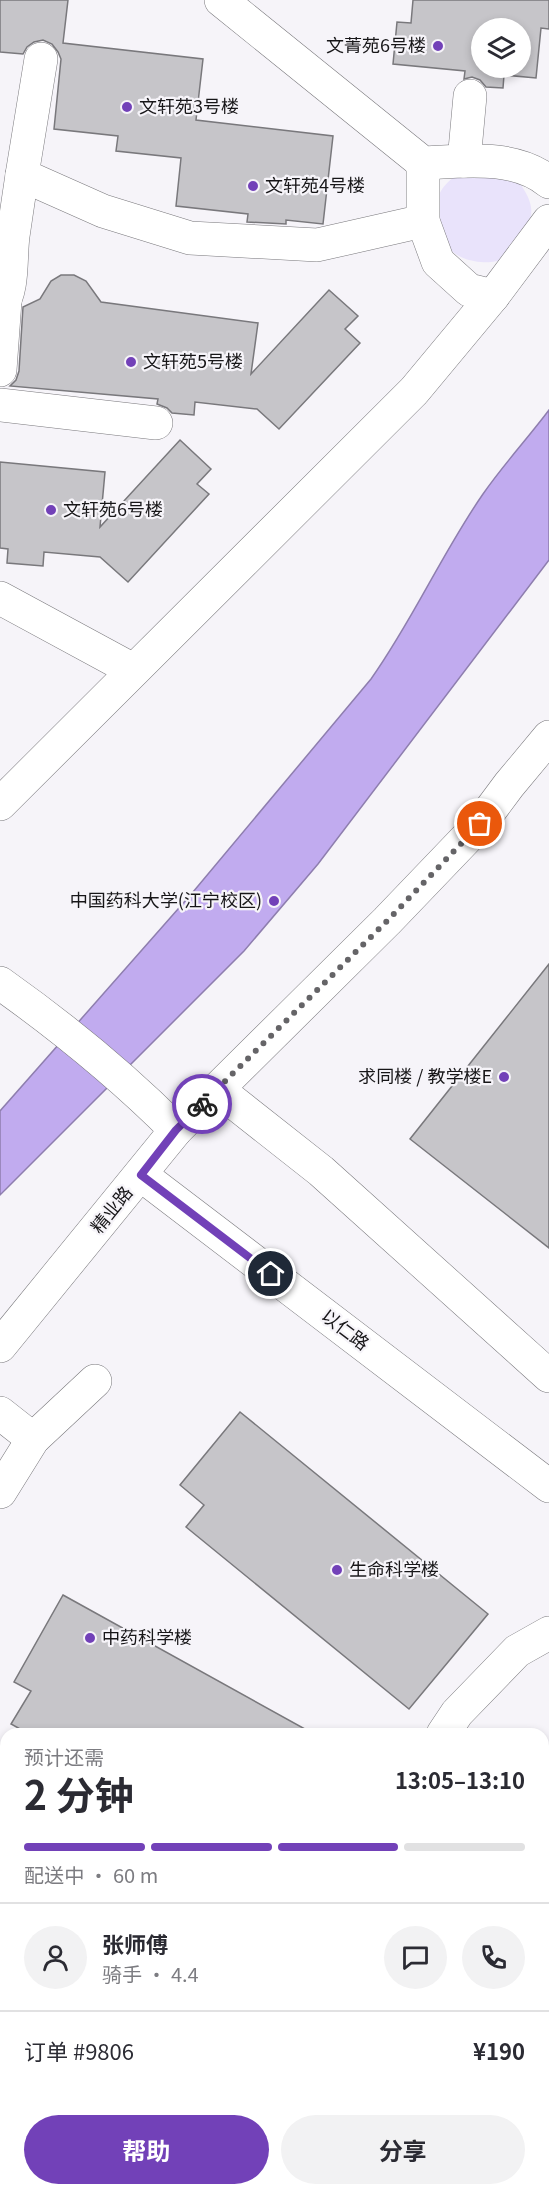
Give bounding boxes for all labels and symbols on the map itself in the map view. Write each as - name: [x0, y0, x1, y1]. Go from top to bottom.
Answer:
- place label: 文菁苑6号楼: [326, 31, 426, 57]
- marker: 文菁苑6号楼: [431, 39, 445, 53]
- place label: 文轩苑3号楼: [139, 92, 239, 118]
- marker: 文轩苑3号楼: [120, 100, 134, 114]
- place label: 文轩苑4号楼: [265, 171, 365, 197]
- marker: 文轩苑4号楼: [246, 179, 260, 193]
- place label: 文轩苑5号楼: [143, 347, 243, 373]
- marker: 文轩苑5号楼: [124, 355, 138, 369]
- place label: 文轩苑6号楼: [63, 495, 163, 521]
- marker: 文轩苑6号楼: [44, 503, 58, 517]
- pin: [454, 798, 505, 849]
- place label: 中国药科大学(江宁校区): [70, 886, 262, 912]
- marker: 中国药科大学(江宁校区): [267, 894, 281, 908]
- place label: 求同楼 / 教学楼E: [358, 1062, 492, 1088]
- marker: 求同楼 / 教学楼E: [497, 1070, 511, 1084]
- courier: [172, 1074, 232, 1134]
- street label: 精业路: [83, 1180, 138, 1238]
- pin: [245, 1248, 296, 1299]
- street label: 以仁路: [317, 1302, 376, 1355]
- place label: 生命科学楼: [349, 1555, 439, 1581]
- marker: 生命科学楼: [330, 1563, 344, 1577]
- place label: 中药科学楼: [102, 1623, 192, 1649]
- marker: 中药科学楼: [83, 1631, 97, 1645]

